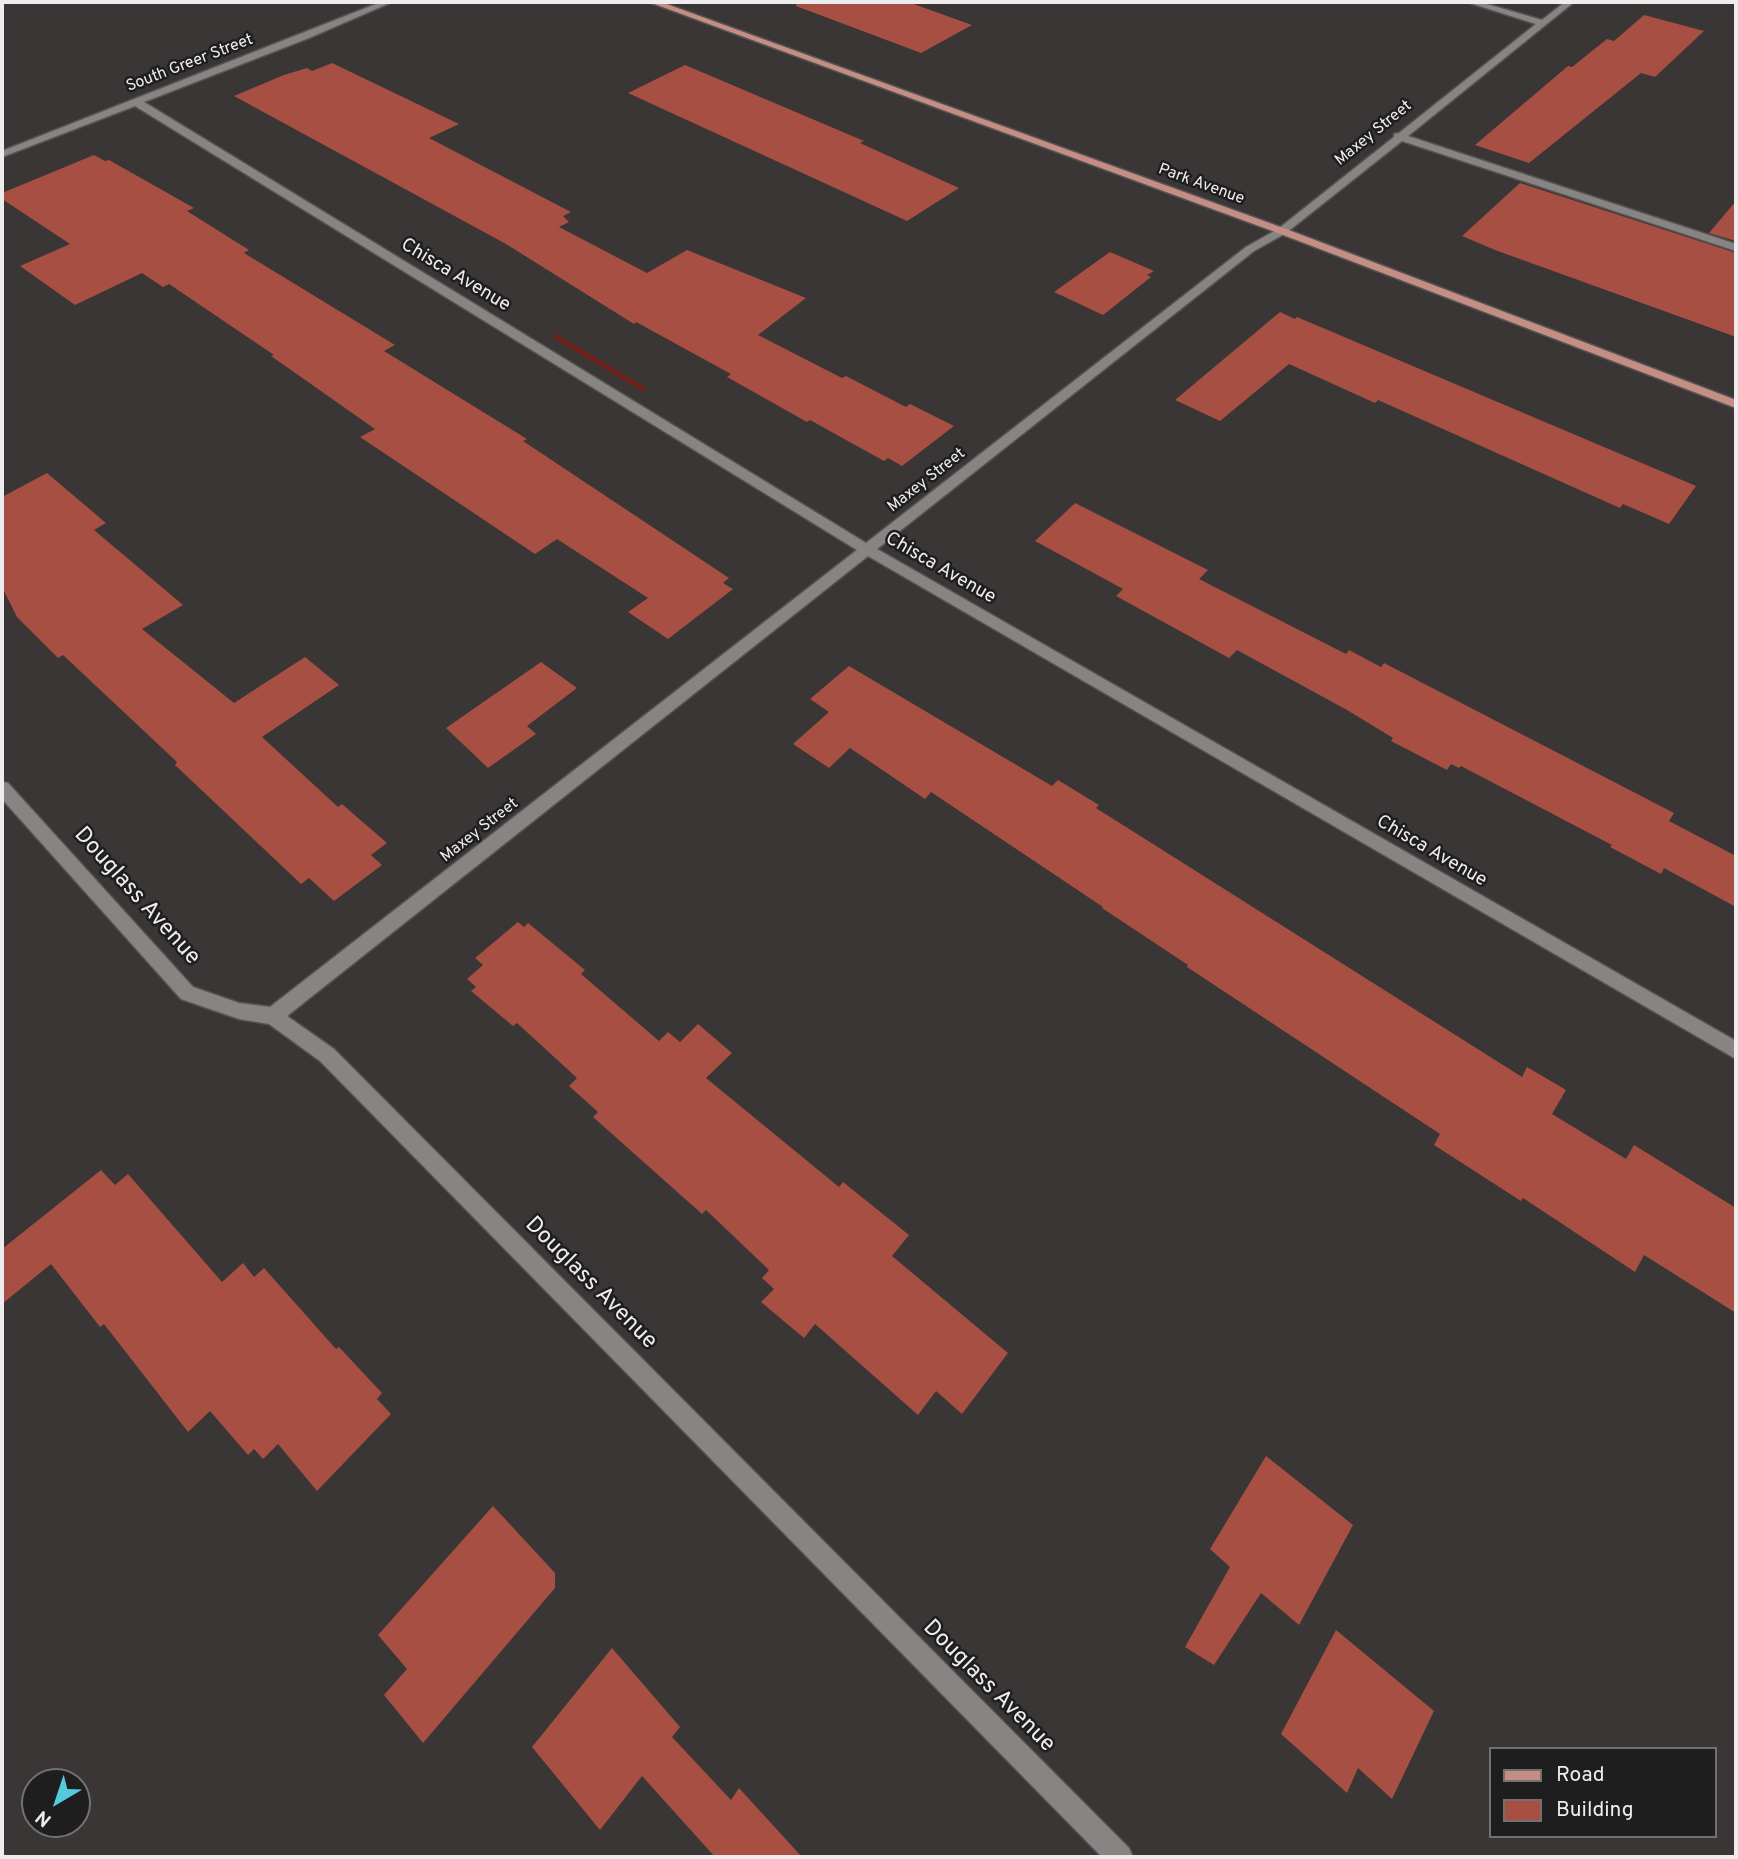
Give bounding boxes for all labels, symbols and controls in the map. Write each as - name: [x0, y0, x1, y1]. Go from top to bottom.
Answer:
- street label: South Greer Street: [124, 31, 256, 97]
- street label: Maxey Street: [1332, 97, 1416, 171]
- street label: Park Avenue: [1155, 161, 1247, 209]
- street label: Chisca Avenue: [396, 234, 514, 318]
- street label: Maxey Street: [884, 445, 970, 517]
- street label: Chisca Avenue: [881, 528, 999, 610]
- street label: Maxey Street: [437, 795, 523, 867]
- street label: Chisca Avenue: [1372, 811, 1490, 893]
- street label: Douglass Avenue: [67, 822, 205, 972]
- street label: Douglass Avenue: [518, 1212, 662, 1356]
- street label: Douglass Avenue: [916, 1615, 1060, 1759]
- legend: [1490, 1747, 1717, 1838]
- text: Road: [1556, 1762, 1605, 1789]
- north arrow: [21, 1768, 91, 1838]
- text: Building: [1556, 1797, 1634, 1824]
- text: N: [31, 1804, 57, 1831]

